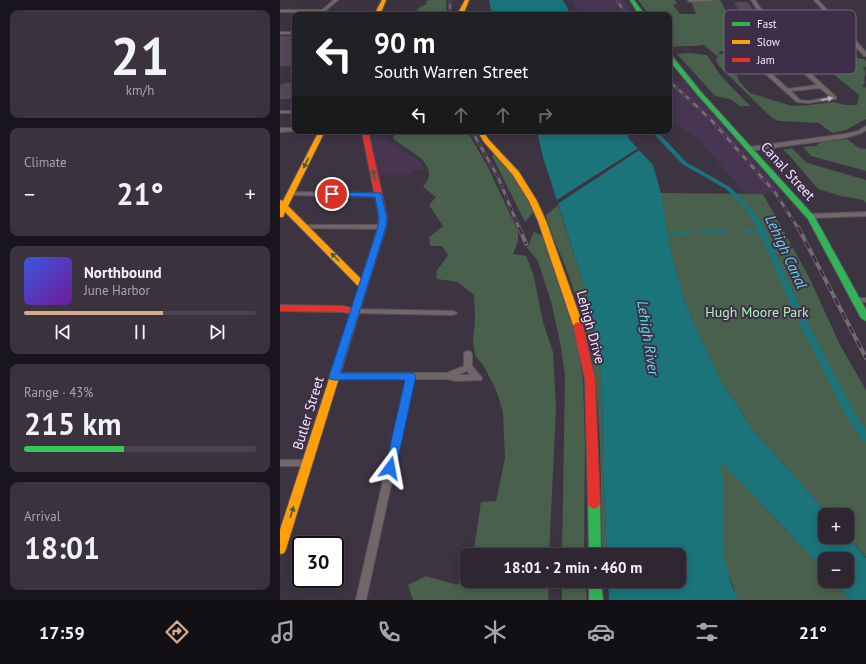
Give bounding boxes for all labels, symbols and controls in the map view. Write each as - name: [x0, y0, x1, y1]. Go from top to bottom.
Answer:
- legend: [724, 10, 856, 74]
- text: Fast: [757, 17, 777, 31]
- text: 21: [111, 22, 169, 89]
- text: 90 m: [374, 24, 435, 61]
- icon: left: [308, 28, 360, 80]
- text: Slow: [757, 35, 780, 49]
- text: Jam: [756, 53, 775, 67]
- text: South Warren Street: [374, 60, 528, 83]
- text: km/h: [126, 82, 154, 99]
- one-way arrow: [820, 96, 833, 102]
- icon: left: [408, 104, 430, 126]
- icon: ahead: [450, 104, 472, 126]
- icon: ahead: [492, 104, 514, 126]
- icon: right: [534, 104, 556, 126]
- street label: Canal Street: [757, 138, 819, 204]
- text: Climate: [24, 154, 67, 171]
- one-way arrow: [303, 157, 309, 168]
- one-way arrow: [371, 169, 377, 181]
- text: 21°: [116, 174, 164, 213]
- pin: [315, 177, 349, 211]
- text: −: [24, 180, 35, 208]
- text: +: [245, 180, 256, 208]
- icon: arrive: [321, 183, 343, 205]
- water label: Lehigh Canal: [761, 212, 812, 292]
- one-way arrow: [330, 252, 339, 262]
- text: Northbound: [84, 263, 161, 282]
- text: June Harbor: [84, 282, 150, 299]
- street label: Lehigh Drive: [573, 288, 609, 366]
- water label: Lehigh River: [633, 299, 664, 378]
- park label: Hugh Moore Park: [705, 303, 809, 321]
- icon: previous: [52, 321, 74, 343]
- icon: pause: [129, 321, 151, 343]
- icon: next: [206, 321, 228, 343]
- street label: Butler Street: [288, 374, 328, 452]
- text: Range · 43%: [24, 384, 93, 401]
- text: 215 km: [24, 404, 122, 443]
- position arrow: [369, 447, 411, 489]
- one-way arrow: [289, 505, 295, 517]
- text: Arrival: [24, 508, 60, 525]
- map controls: [818, 508, 854, 588]
- button: +: [818, 508, 854, 544]
- text: 18:01: [24, 528, 100, 567]
- speed limit sign: 30: [292, 536, 344, 588]
- button: −: [818, 552, 854, 588]
- text: 18:01 · 2 min · 460 m: [504, 558, 642, 577]
- icon: directions: [163, 618, 191, 646]
- icon: music: [269, 618, 297, 646]
- icon: phone: [375, 618, 403, 646]
- icon: climate: [481, 618, 509, 646]
- icon: car: [587, 618, 615, 646]
- icon: filters: [693, 618, 721, 646]
- text: 17:59: [39, 621, 85, 644]
- text: 21°: [799, 621, 827, 644]

